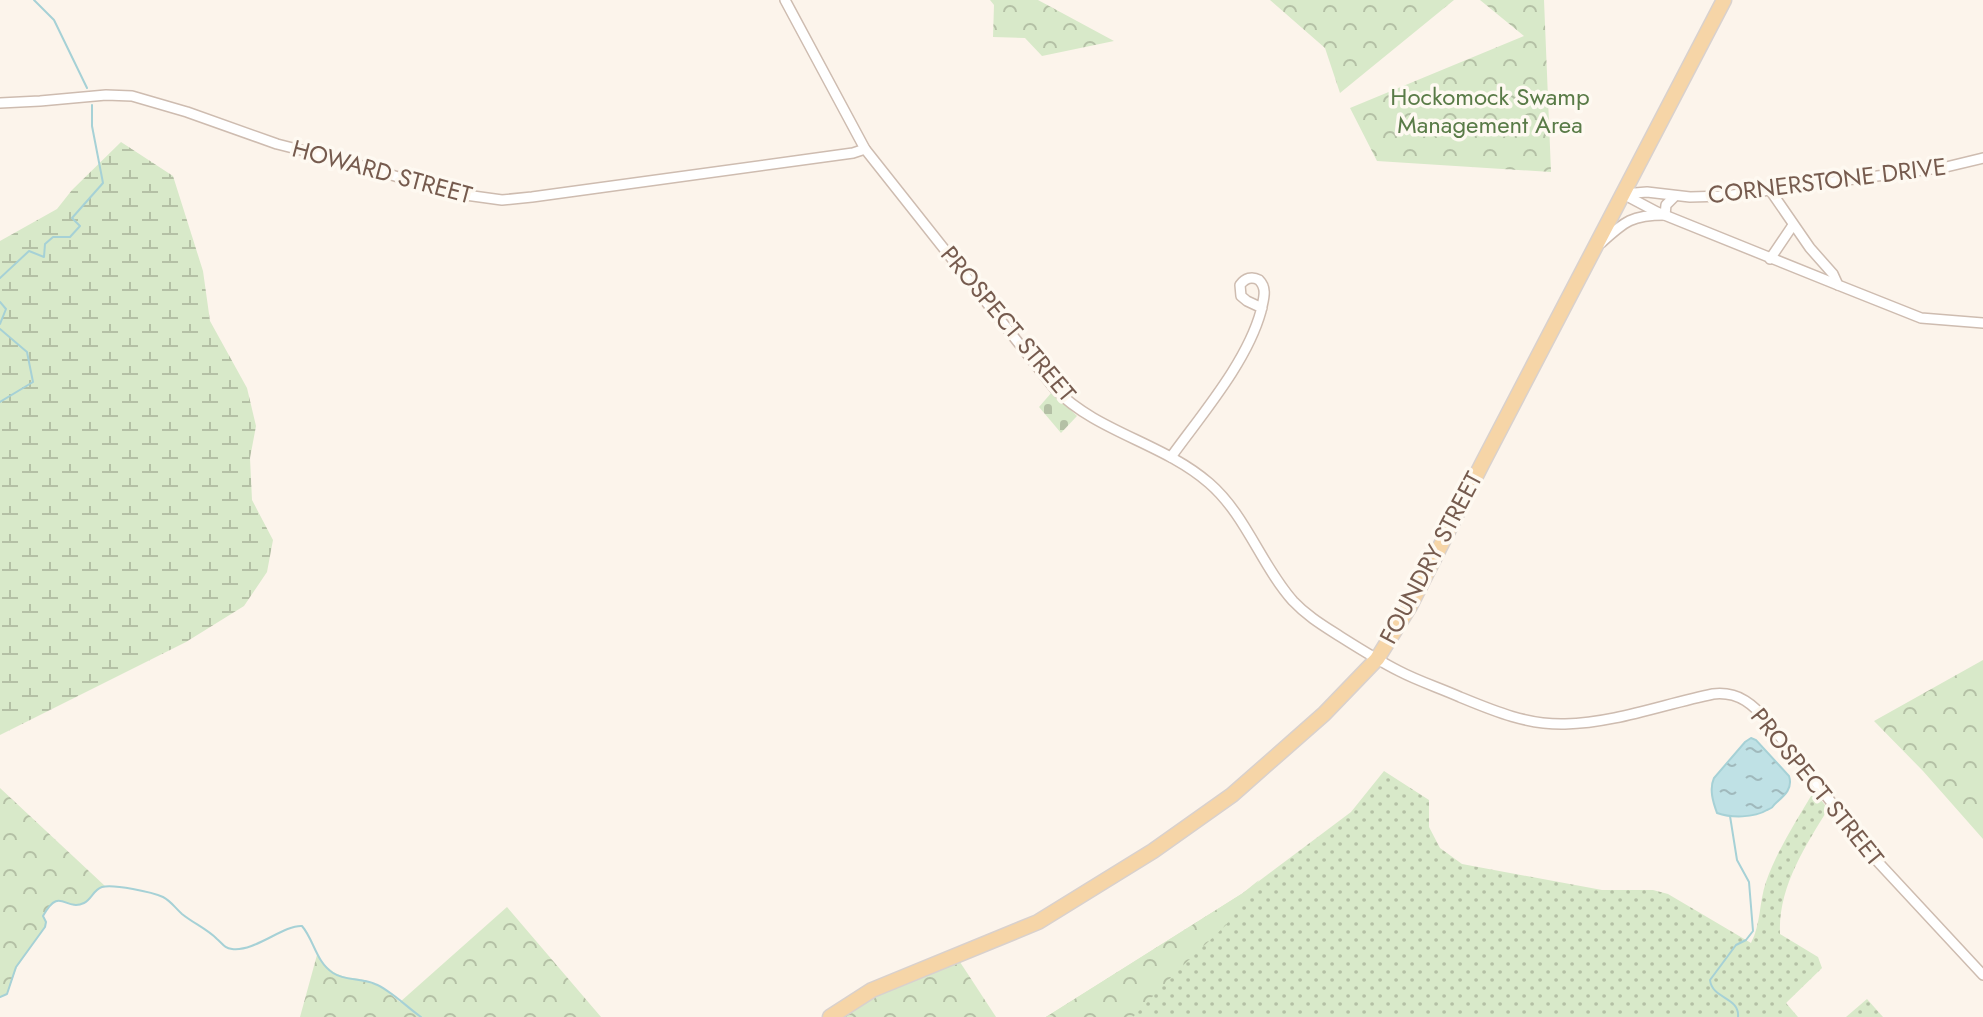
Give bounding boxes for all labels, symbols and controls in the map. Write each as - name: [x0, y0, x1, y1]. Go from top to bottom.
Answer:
- park label: Hockomock Swamp Management Area: [1390, 79, 1590, 142]
- street label: HOWARD STREET: [288, 131, 476, 212]
- street label: CORNERSTONE DRIVE: [1706, 149, 1948, 212]
- street label: PROSPECT STREET: [932, 238, 1084, 409]
- street label: FOUNDRY STREET: [1370, 466, 1491, 650]
- street label: PROSPECT STREET: [1743, 700, 1892, 873]

